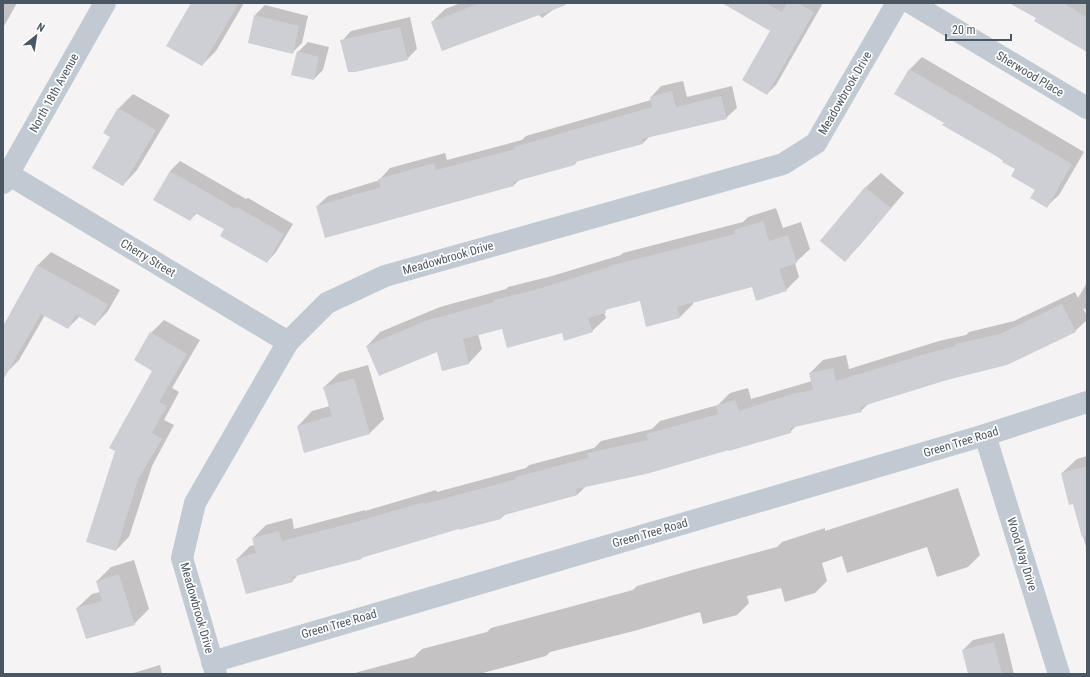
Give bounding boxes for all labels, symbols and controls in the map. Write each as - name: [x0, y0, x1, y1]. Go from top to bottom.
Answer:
- north arrow: [16, 16, 56, 56]
- scale bar: [946, 16, 1011, 42]
- text: N: [35, 20, 47, 35]
- text: 20 m: [952, 23, 976, 37]
- street label: Sherwood Place: [994, 48, 1067, 100]
- street label: Meadowbrook Drive: [815, 49, 875, 137]
- street label: North 18th Avenue: [27, 51, 82, 135]
- street label: Cherry Street: [118, 236, 178, 280]
- street label: Meadowbrook Drive: [401, 238, 495, 278]
- street label: Green Tree Road: [922, 424, 1000, 460]
- street label: Green Tree Road: [611, 516, 689, 550]
- street label: Wood Way Drive: [1004, 516, 1040, 593]
- street label: Meadowbrook Drive: [177, 561, 217, 655]
- street label: Green Tree Road: [300, 607, 378, 641]

